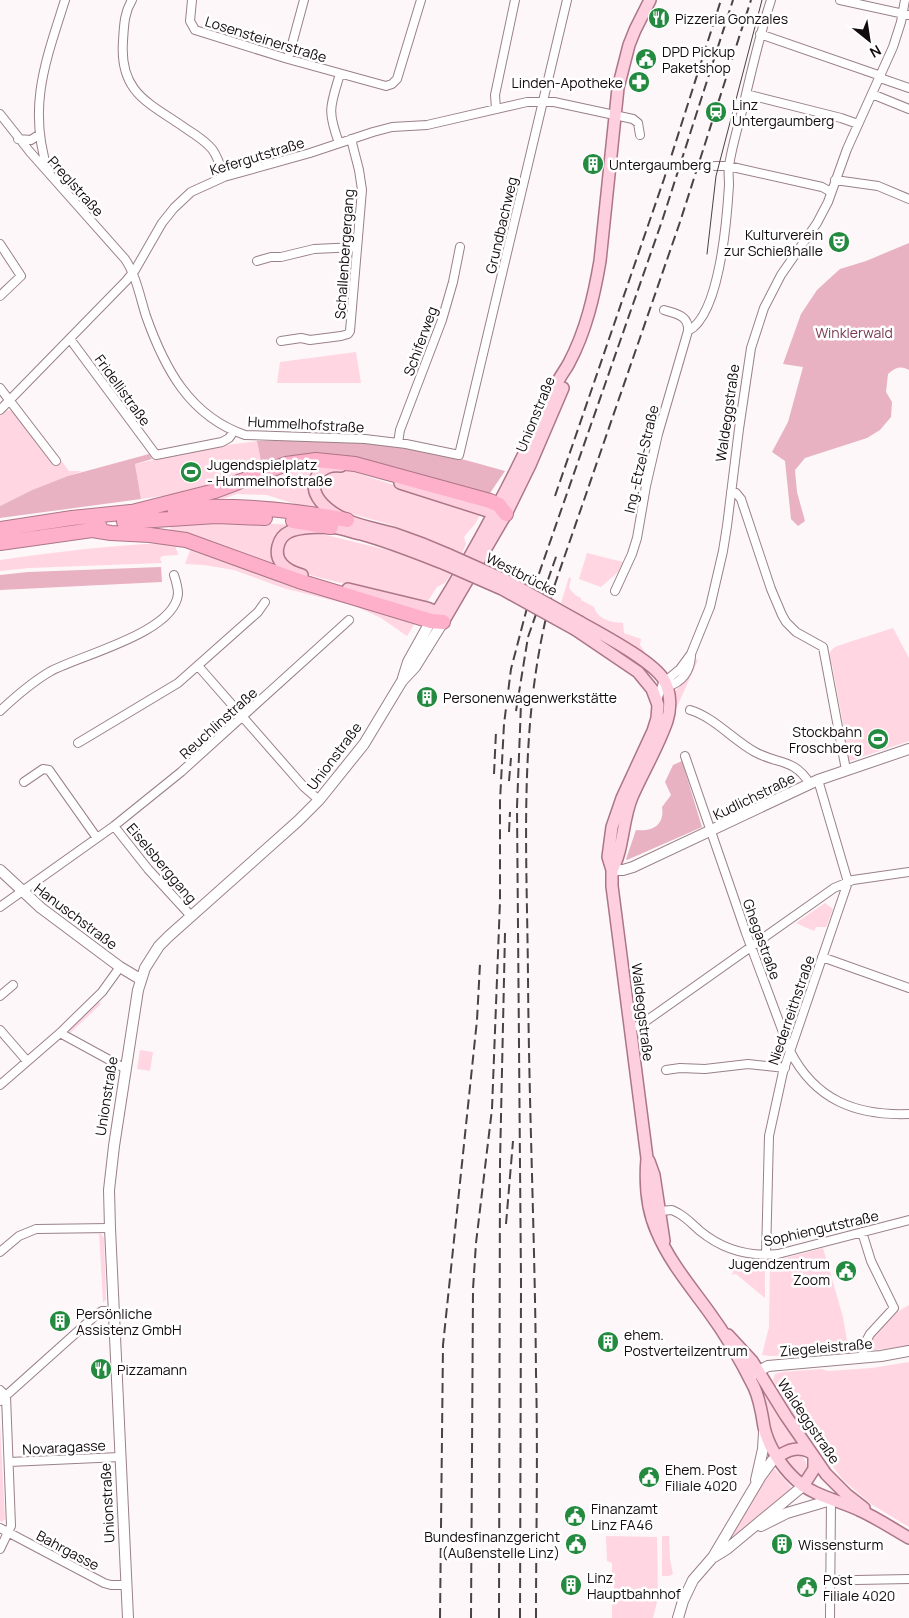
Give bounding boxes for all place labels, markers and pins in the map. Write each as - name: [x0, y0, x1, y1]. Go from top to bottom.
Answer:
- restaurant icon: Pizzeria Gonzales: [647, 6, 671, 30]
- place label: Pizzeria Gonzales: [675, 9, 788, 28]
- place label: DPD Pickup Paketshop: [662, 42, 735, 77]
- public building icon: DPD Pickup Paketshop: [634, 47, 658, 71]
- pharmacy icon: Linden-Apotheke: [627, 70, 651, 94]
- place label: Linden-Apotheke: [512, 73, 623, 92]
- place label: Linz Untergaumberg: [732, 95, 834, 130]
- station icon: Linz Untergaumberg: [704, 100, 728, 124]
- building icon: Untergaumberg: [581, 152, 605, 176]
- place label: Untergaumberg: [609, 155, 711, 174]
- place label: Kulturverein zur Schießhalle: [724, 225, 823, 260]
- theatre icon: Kulturverein zur Schießhalle: [827, 230, 851, 254]
- place label: Jugendspielplatz - Hummelhofstraße: [207, 455, 332, 490]
- sports icon: Jugendspielplatz - Hummelhofstraße: [179, 460, 203, 484]
- building icon: Personenwagenwerkstätte: [415, 685, 439, 709]
- place label: Personenwagenwerkstätte: [443, 688, 617, 707]
- place label: Stockbahn Froschberg: [789, 722, 862, 757]
- sports icon: Stockbahn Froschberg: [866, 727, 890, 751]
- place label: Jugendzentrum Zoom: [728, 1254, 830, 1289]
- public building icon: Jugendzentrum Zoom: [834, 1259, 858, 1283]
- place label: Persönliche Assistenz GmbH: [76, 1304, 182, 1339]
- building icon: Persönliche Assistenz GmbH: [48, 1309, 72, 1333]
- place label: ehem. Postverteilzentrum: [624, 1325, 748, 1360]
- building icon: ehem. Postverteilzentrum: [596, 1330, 620, 1354]
- restaurant icon: Pizzamann: [89, 1357, 113, 1381]
- place label: Pizzamann: [117, 1360, 187, 1379]
- place label: Ehem. Post Filiale 4020: [665, 1460, 737, 1495]
- public building icon: Ehem. Post Filiale 4020: [637, 1465, 661, 1489]
- place label: Finanzamt Linz FA46: [591, 1499, 658, 1534]
- public building icon: Finanzamt Linz FA46: [563, 1504, 587, 1528]
- place label: Bundesfinanzgericht (Außenstelle Linz): [424, 1527, 560, 1562]
- public building icon: Bundesfinanzgericht (Außenstelle Linz): [564, 1532, 588, 1556]
- building icon: Wissensturm: [770, 1532, 794, 1556]
- place label: Wissensturm: [798, 1535, 883, 1554]
- place label: Linz Hauptbahnhof: [587, 1568, 681, 1603]
- place label: Post Filiale 4020: [823, 1570, 895, 1605]
- building icon: Linz Hauptbahnhof: [559, 1573, 583, 1597]
- public building icon: Post Filiale 4020: [795, 1575, 819, 1599]

